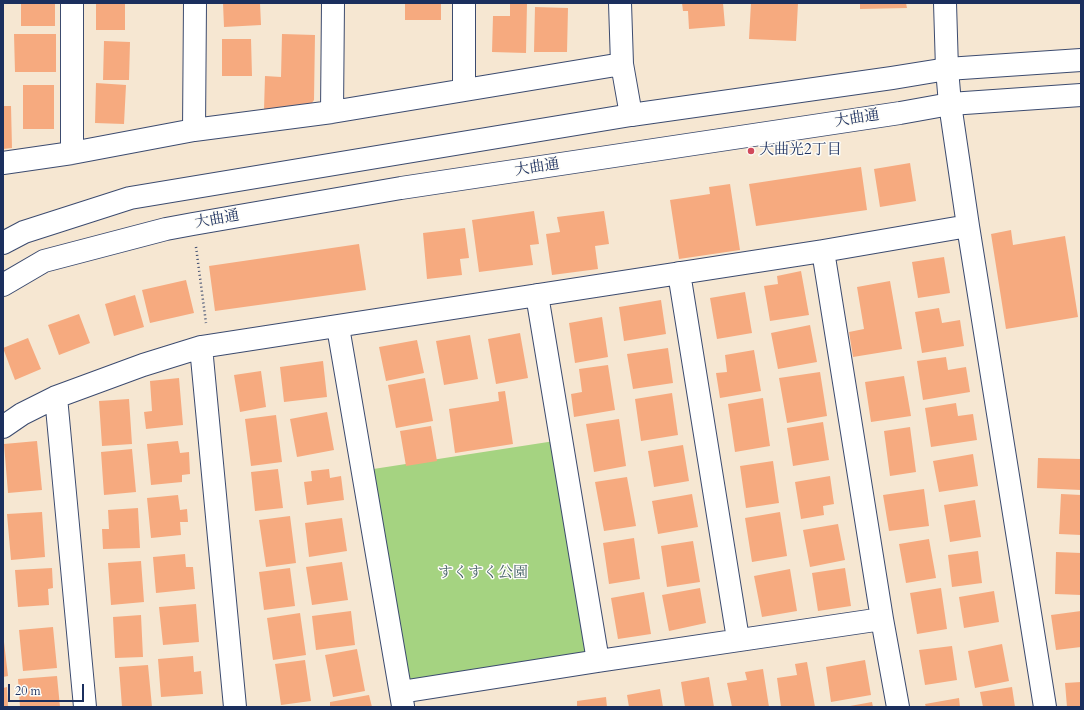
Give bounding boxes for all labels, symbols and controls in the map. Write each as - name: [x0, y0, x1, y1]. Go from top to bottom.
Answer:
- street label: 大曲通: [833, 107, 881, 131]
- place label: 大曲光2丁目: [759, 142, 842, 160]
- marker: 大曲光2丁目: [746, 146, 756, 156]
- street label: 大曲通: [513, 156, 561, 180]
- street label: 大曲通: [193, 207, 241, 233]
- park label: すくすく公園: [438, 565, 528, 583]
- scale bar: [10, 676, 86, 702]
- text: 20 m: [15, 683, 41, 699]

